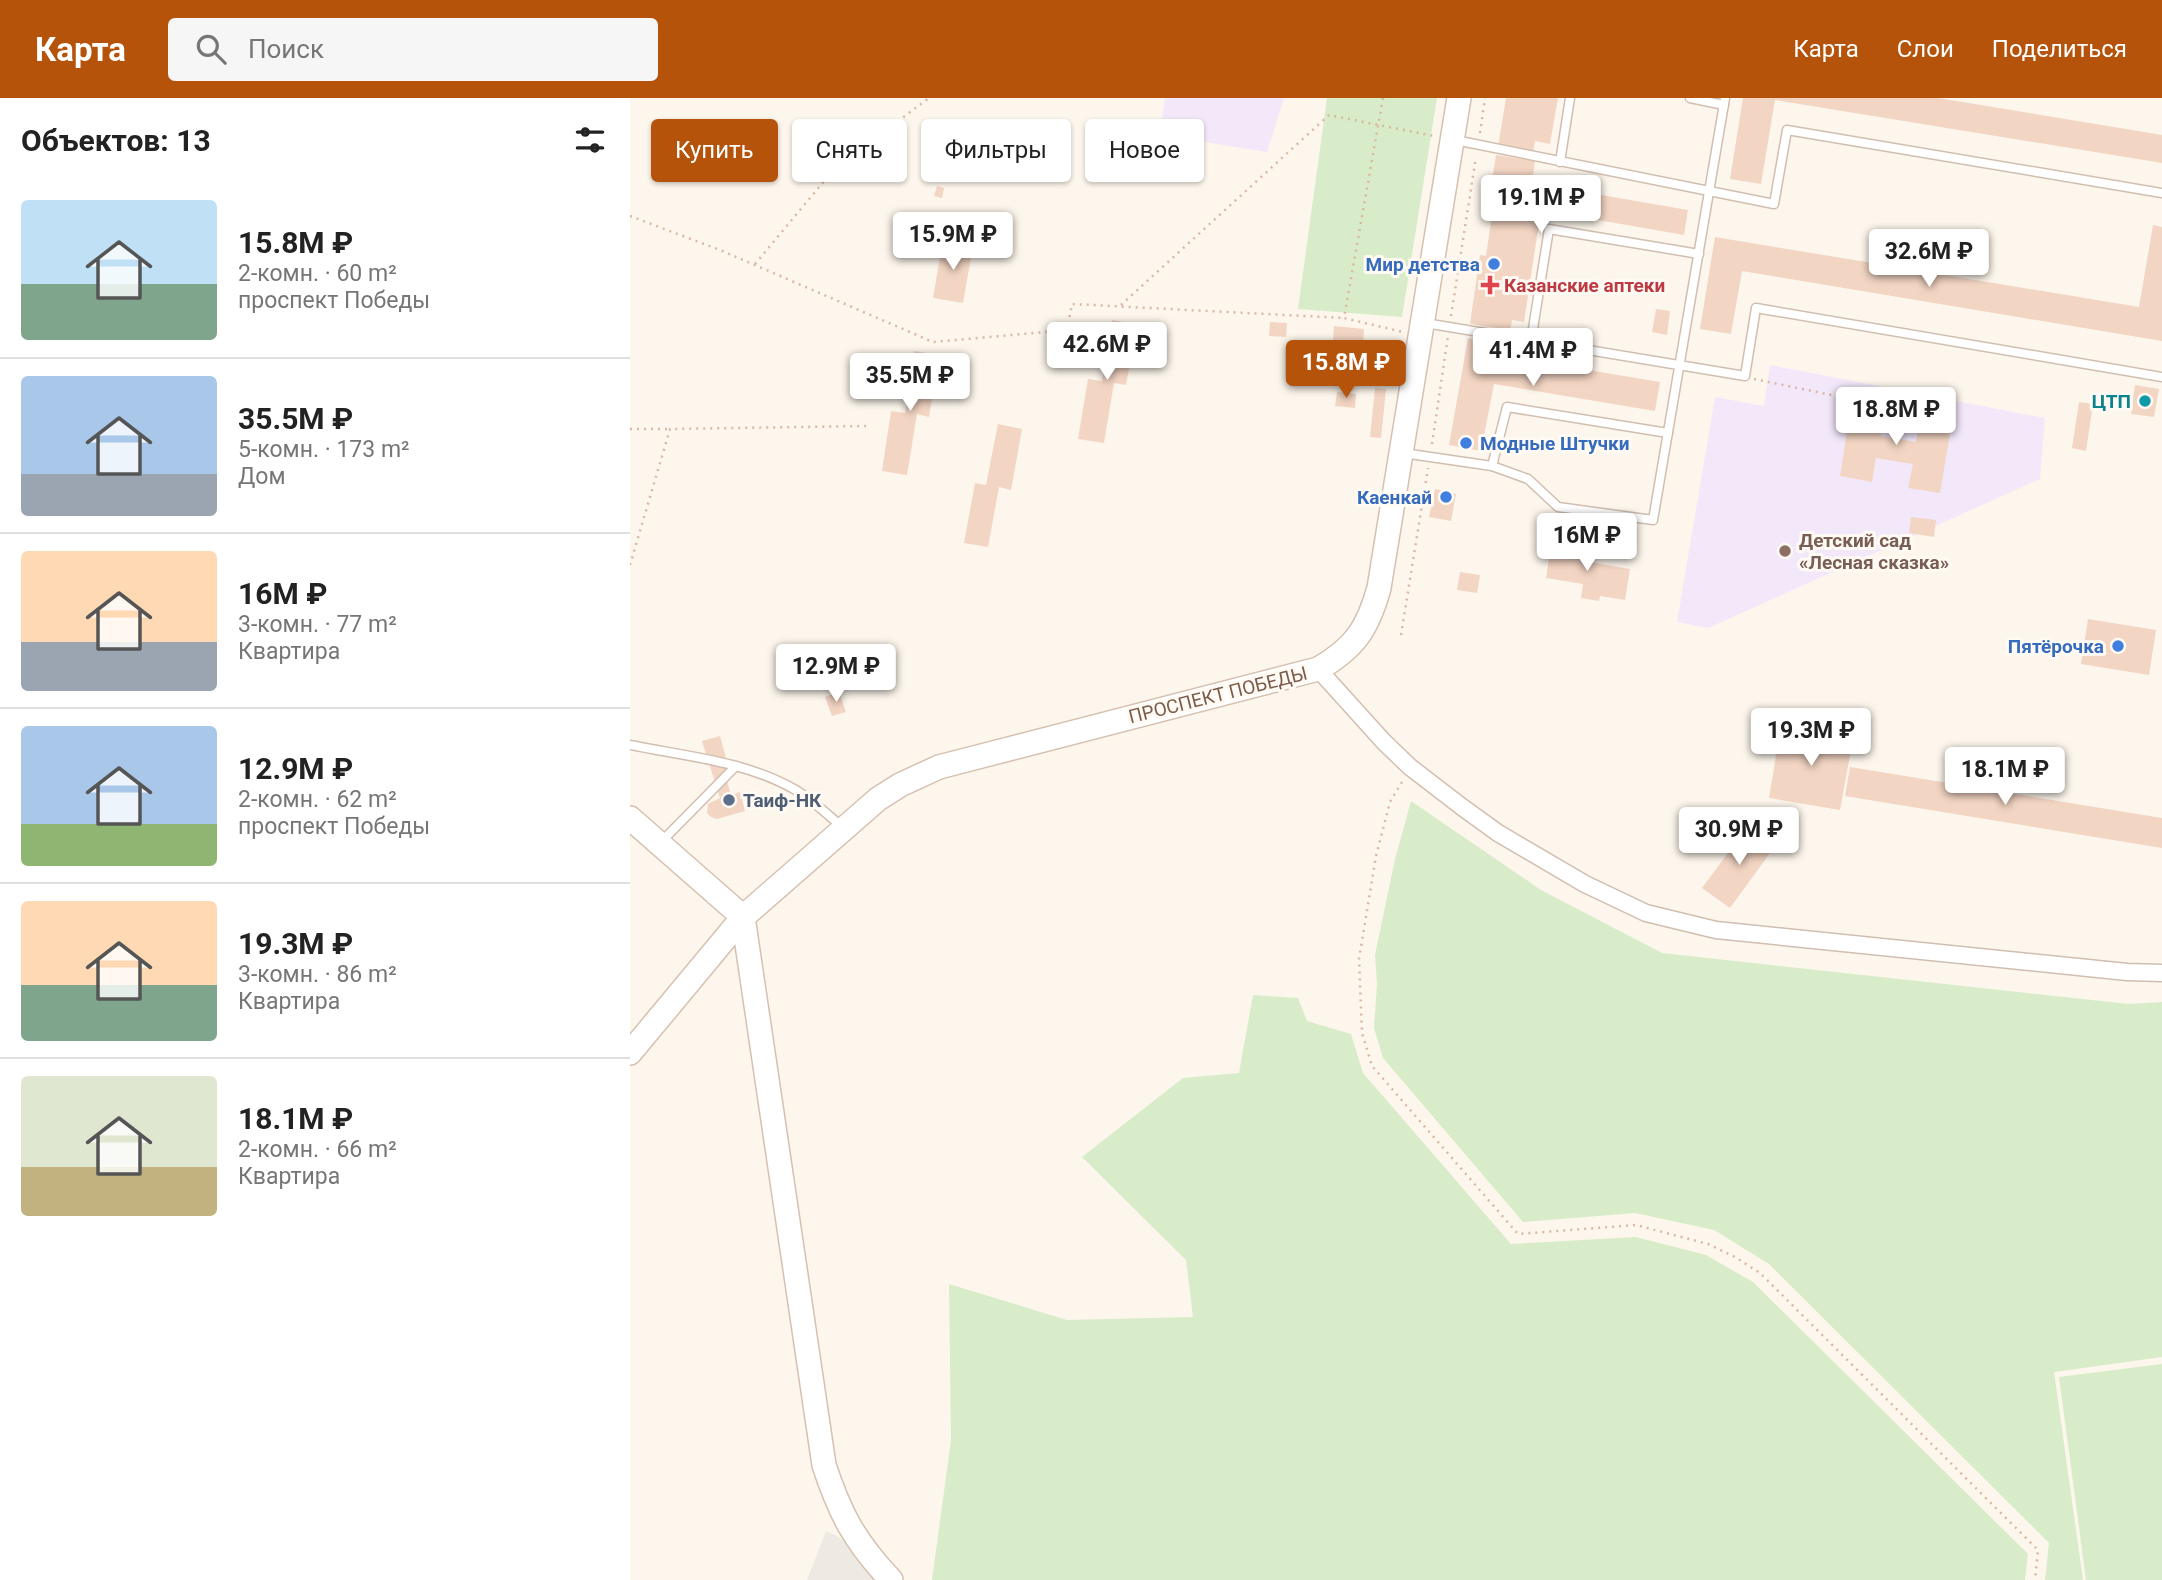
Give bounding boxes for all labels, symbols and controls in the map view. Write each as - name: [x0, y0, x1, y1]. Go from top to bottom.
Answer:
- search box: [168, 18, 658, 81]
- text: Карта: [35, 30, 126, 69]
- icon: search: [192, 30, 230, 68]
- text: Поиск: [248, 34, 324, 64]
- text: Карта: [1793, 35, 1859, 63]
- text: Слои: [1897, 35, 1954, 63]
- text: Поделиться: [1992, 35, 2127, 63]
- chip: Купить: [651, 119, 778, 182]
- chip: Снять: [792, 119, 907, 182]
- chip: Фильтры: [921, 119, 1071, 182]
- chip: Новое: [1085, 119, 1204, 182]
- icon: filters: [571, 121, 609, 159]
- text: Объектов: 13: [21, 123, 211, 158]
- pin: 19.1M ₽: [1476, 176, 1606, 235]
- text: 19.1M ₽: [1497, 184, 1585, 211]
- pin: 15.9M ₽: [888, 212, 1018, 272]
- text: 15.9M ₽: [909, 221, 997, 248]
- text: 15.8M ₽: [238, 225, 353, 260]
- icon: home: [77, 228, 161, 312]
- pin: 32.6M ₽: [1864, 230, 1994, 289]
- text: 32.6M ₽: [1885, 238, 1973, 265]
- place label: Мир детства: [1366, 253, 1480, 276]
- marker: Мир детства: [1486, 256, 1502, 272]
- text: 2-комн. · 60 m²: [238, 260, 397, 287]
- place label: Казанские аптеки: [1504, 274, 1665, 297]
- marker: Казанские аптеки: [1482, 277, 1498, 293]
- text: проспект Победы: [238, 287, 430, 314]
- pin: 42.6M ₽: [1042, 322, 1172, 382]
- pin: 41.4M ₽: [1468, 328, 1598, 388]
- text: 42.6M ₽: [1063, 331, 1151, 358]
- text: 41.4M ₽: [1489, 337, 1577, 364]
- pin: 15.8M ₽: [1281, 341, 1411, 400]
- text: 15.8M ₽: [1302, 349, 1390, 376]
- pin: 35.5M ₽: [845, 354, 975, 413]
- text: 35.5M ₽: [866, 362, 954, 389]
- pin: 18.8M ₽: [1831, 388, 1961, 447]
- place label: ЦТП: [2092, 390, 2131, 413]
- marker: ЦТП: [2137, 393, 2153, 409]
- text: 18.8M ₽: [1852, 396, 1940, 423]
- text: 35.5M ₽: [238, 401, 353, 436]
- icon: home: [77, 404, 161, 488]
- place label: Модные Штучки: [1480, 432, 1630, 455]
- marker: Модные Штучки: [1458, 435, 1474, 451]
- text: 5-комн. · 173 m²: [238, 436, 410, 463]
- text: Дом: [238, 463, 285, 490]
- place label: Каенкай: [1357, 486, 1432, 509]
- marker: Каенкай: [1438, 489, 1454, 505]
- pin: 16M ₽: [1538, 514, 1636, 573]
- text: 16M ₽: [1553, 522, 1621, 549]
- place label: Детский сад «Лесная сказка»: [1799, 529, 1949, 574]
- marker: Детский сад «Лесная сказка»: [1777, 543, 1793, 559]
- text: 16M ₽: [238, 576, 327, 611]
- icon: home: [77, 579, 161, 663]
- text: 3-комн. · 77 m²: [238, 611, 397, 638]
- place label: Пятёрочка: [2008, 635, 2104, 658]
- text: Квартира: [238, 638, 340, 665]
- marker: Пятёрочка: [2110, 638, 2126, 654]
- pin: 12.9M ₽: [771, 644, 901, 704]
- text: 12.9M ₽: [792, 653, 880, 680]
- street label: ПРОСПЕКТ ПОБЕДЫ: [1126, 662, 1310, 728]
- pin: 19.3M ₽: [1746, 708, 1876, 768]
- text: 19.3M ₽: [1767, 717, 1855, 744]
- pin: 18.1M ₽: [1940, 748, 2070, 807]
- text: 12.9M ₽: [238, 751, 353, 786]
- icon: home: [77, 754, 161, 838]
- text: 18.1M ₽: [1961, 756, 2049, 783]
- text: 2-комн. · 62 m²: [238, 786, 397, 813]
- place label: Таиф-НК: [743, 789, 822, 812]
- marker: Таиф-НК: [721, 792, 737, 808]
- pin: 30.9M ₽: [1674, 808, 1804, 867]
- text: проспект Победы: [238, 813, 430, 840]
- text: 30.9M ₽: [1695, 816, 1783, 843]
- text: 19.3M ₽: [238, 926, 353, 961]
- icon: home: [77, 929, 161, 1013]
- text: 3-комн. · 86 m²: [238, 961, 397, 988]
- text: Квартира: [238, 988, 340, 1015]
- text: 18.1M ₽: [238, 1101, 353, 1136]
- icon: home: [77, 1104, 161, 1188]
- text: 2-комн. · 66 m²: [238, 1136, 397, 1163]
- text: Квартира: [238, 1163, 340, 1190]

